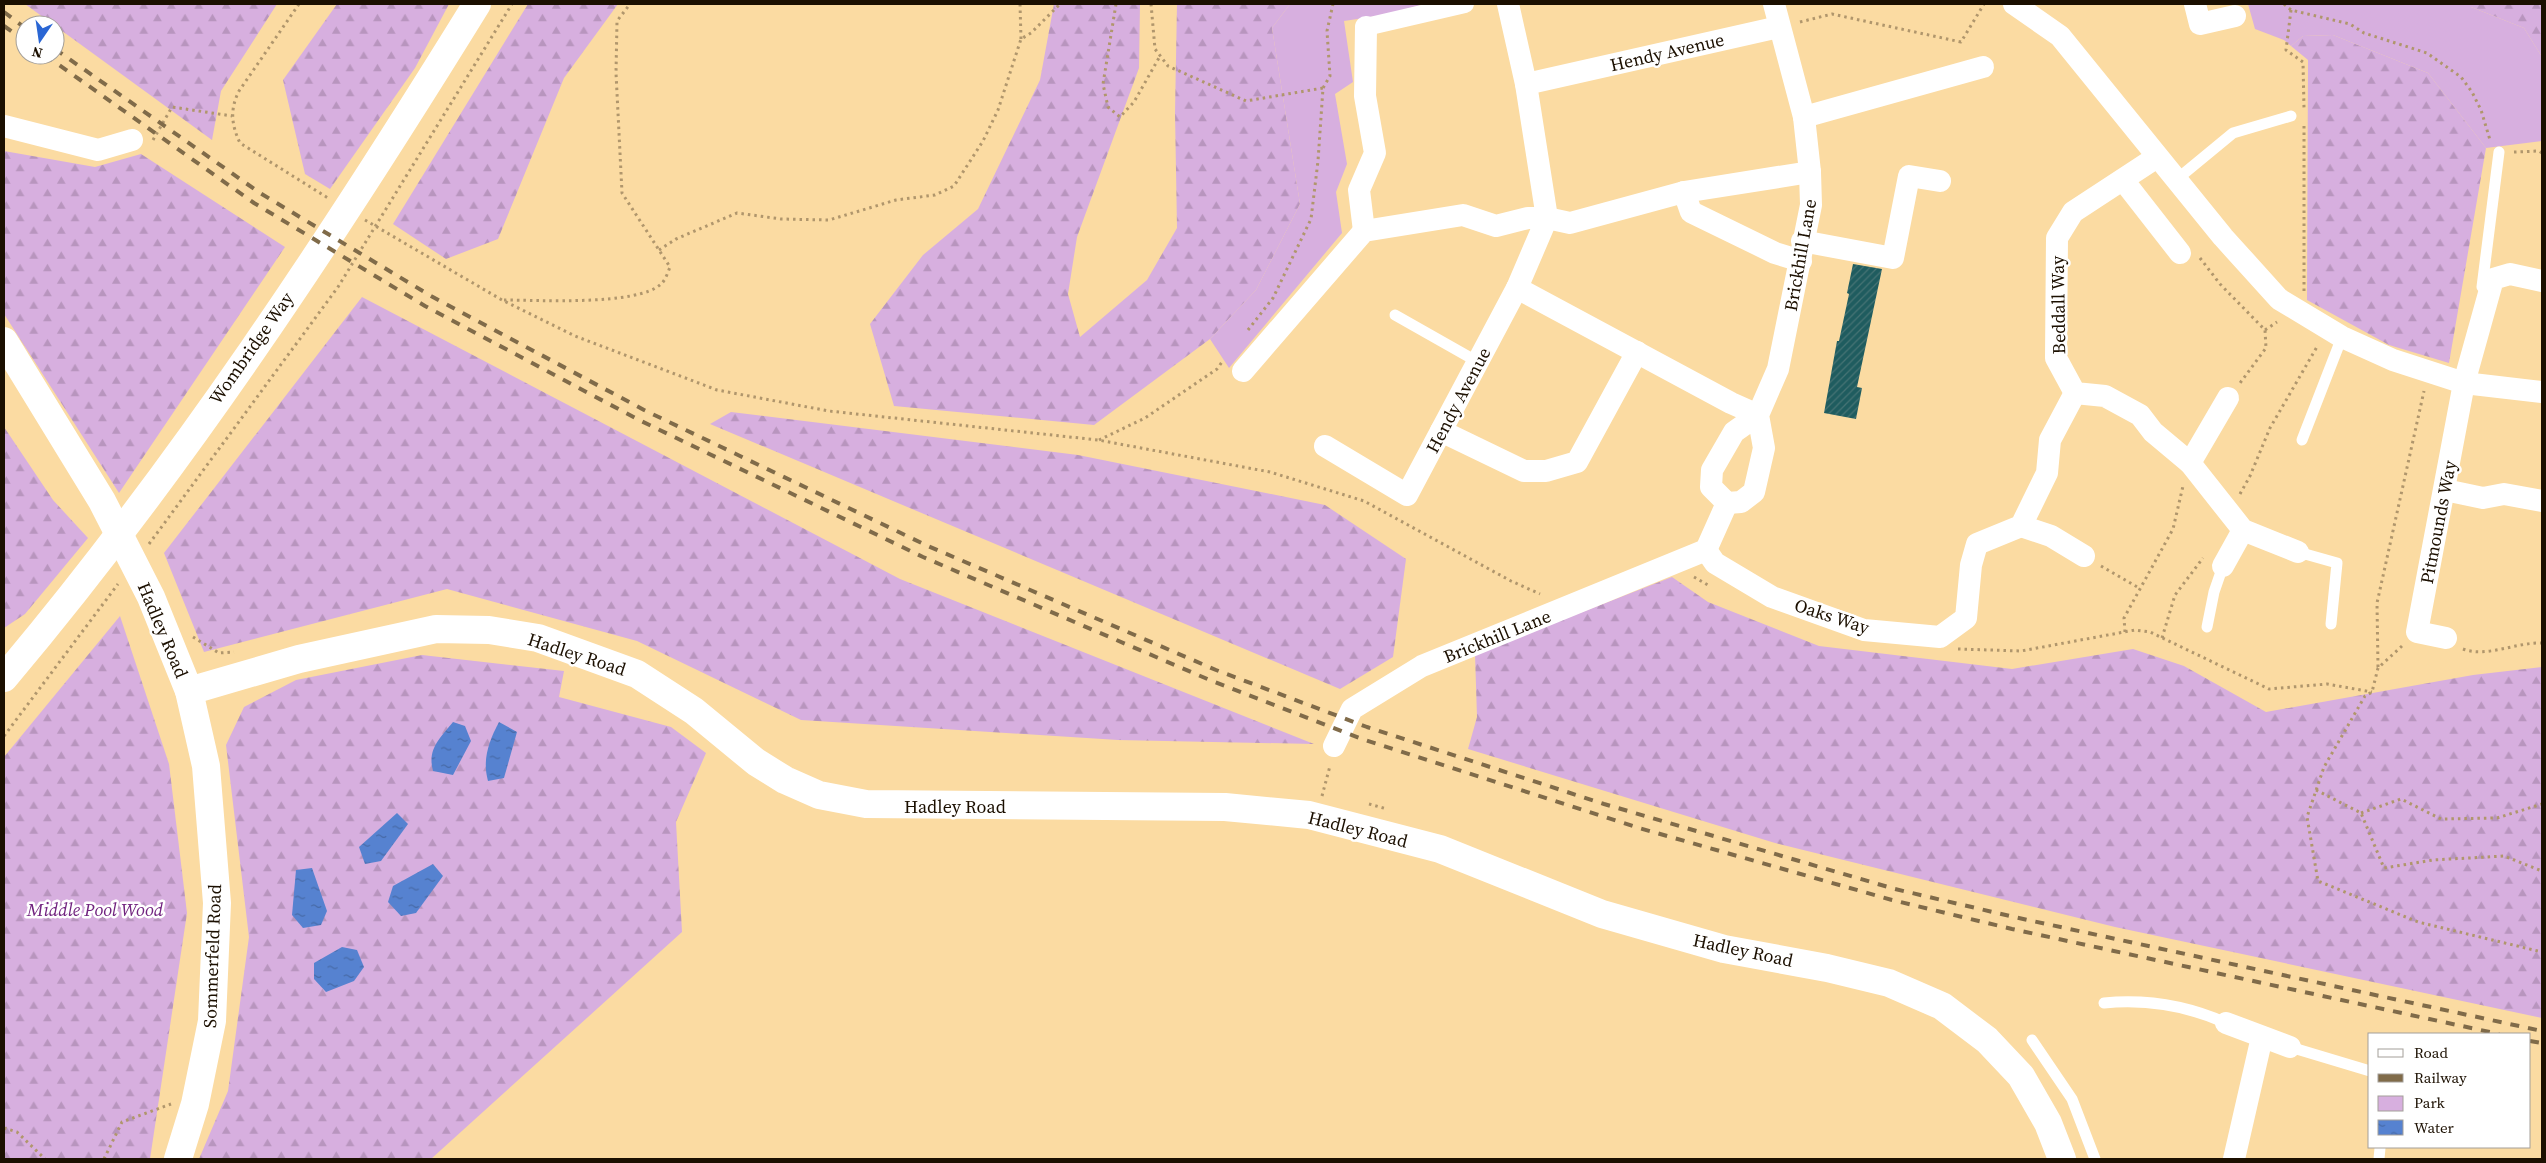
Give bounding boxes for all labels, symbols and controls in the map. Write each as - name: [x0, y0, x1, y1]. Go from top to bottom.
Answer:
- north arrow: [15, 15, 65, 65]
- street label: Hendy Avenue: [1607, 27, 1727, 77]
- text: N: [30, 42, 44, 64]
- street label: Brickhill Lane: [1778, 197, 1822, 313]
- street label: Beddall Way: [2045, 255, 2071, 354]
- street label: Wombridge Way: [203, 286, 299, 409]
- street label: Hendy Avenue: [1420, 343, 1496, 457]
- street label: Pitmounds Way: [2414, 457, 2462, 586]
- street label: Hadley Road: [132, 578, 194, 682]
- street label: Oaks Way: [1791, 592, 1873, 640]
- street label: Brickhill Lane: [1440, 603, 1554, 669]
- street label: Hadley Road: [525, 626, 629, 682]
- street label: Hadley Road: [904, 794, 1006, 819]
- street label: Hadley Road: [1306, 805, 1410, 853]
- street label: Sommerfeld Road: [197, 884, 227, 1028]
- park label: Middle Pool Wood: [26, 897, 164, 922]
- street label: Hadley Road: [1691, 927, 1795, 973]
- legend: [2368, 1033, 2531, 1148]
- text: Road: [2414, 1042, 2448, 1063]
- text: Railway: [2414, 1067, 2467, 1088]
- text: Park: [2414, 1092, 2446, 1113]
- text: Water: [2414, 1117, 2455, 1138]

